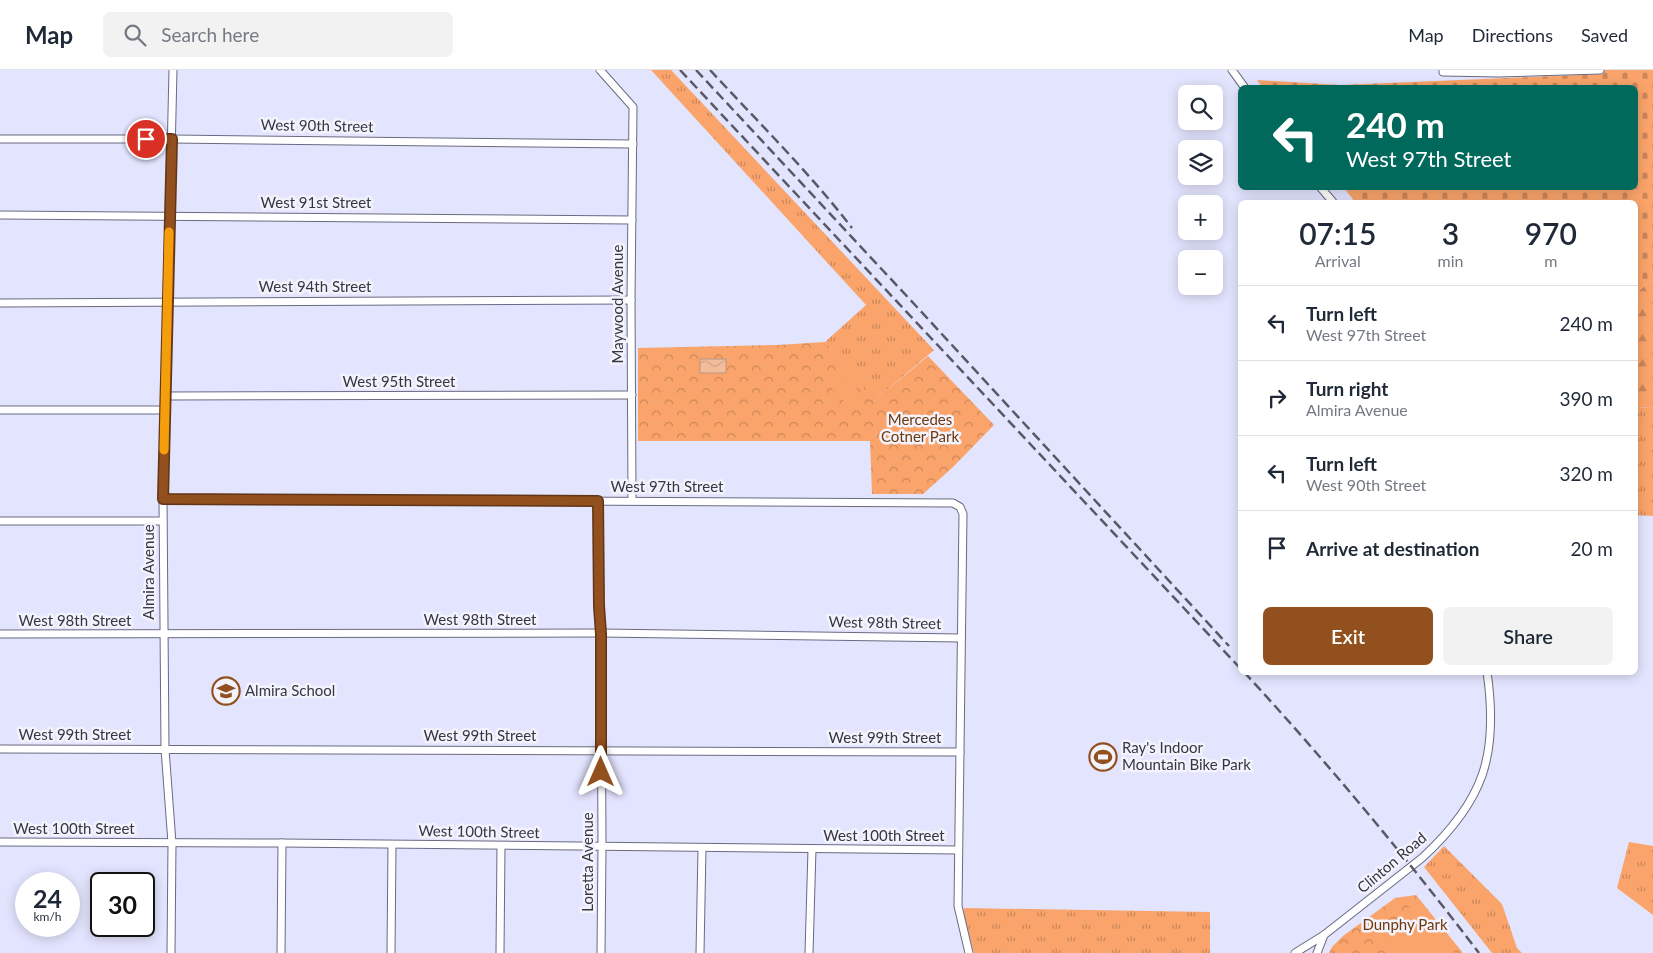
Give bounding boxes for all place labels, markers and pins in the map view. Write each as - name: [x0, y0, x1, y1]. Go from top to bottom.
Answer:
- pin: [125, 118, 167, 160]
- school or university icon: Almira School: [211, 676, 241, 706]
- place label: Almira School: [245, 681, 335, 699]
- place label: Ray's Indoor Mountain Bike Park: [1122, 738, 1251, 773]
- sports icon: Ray's Indoor Mountain Bike Park: [1088, 742, 1118, 772]

